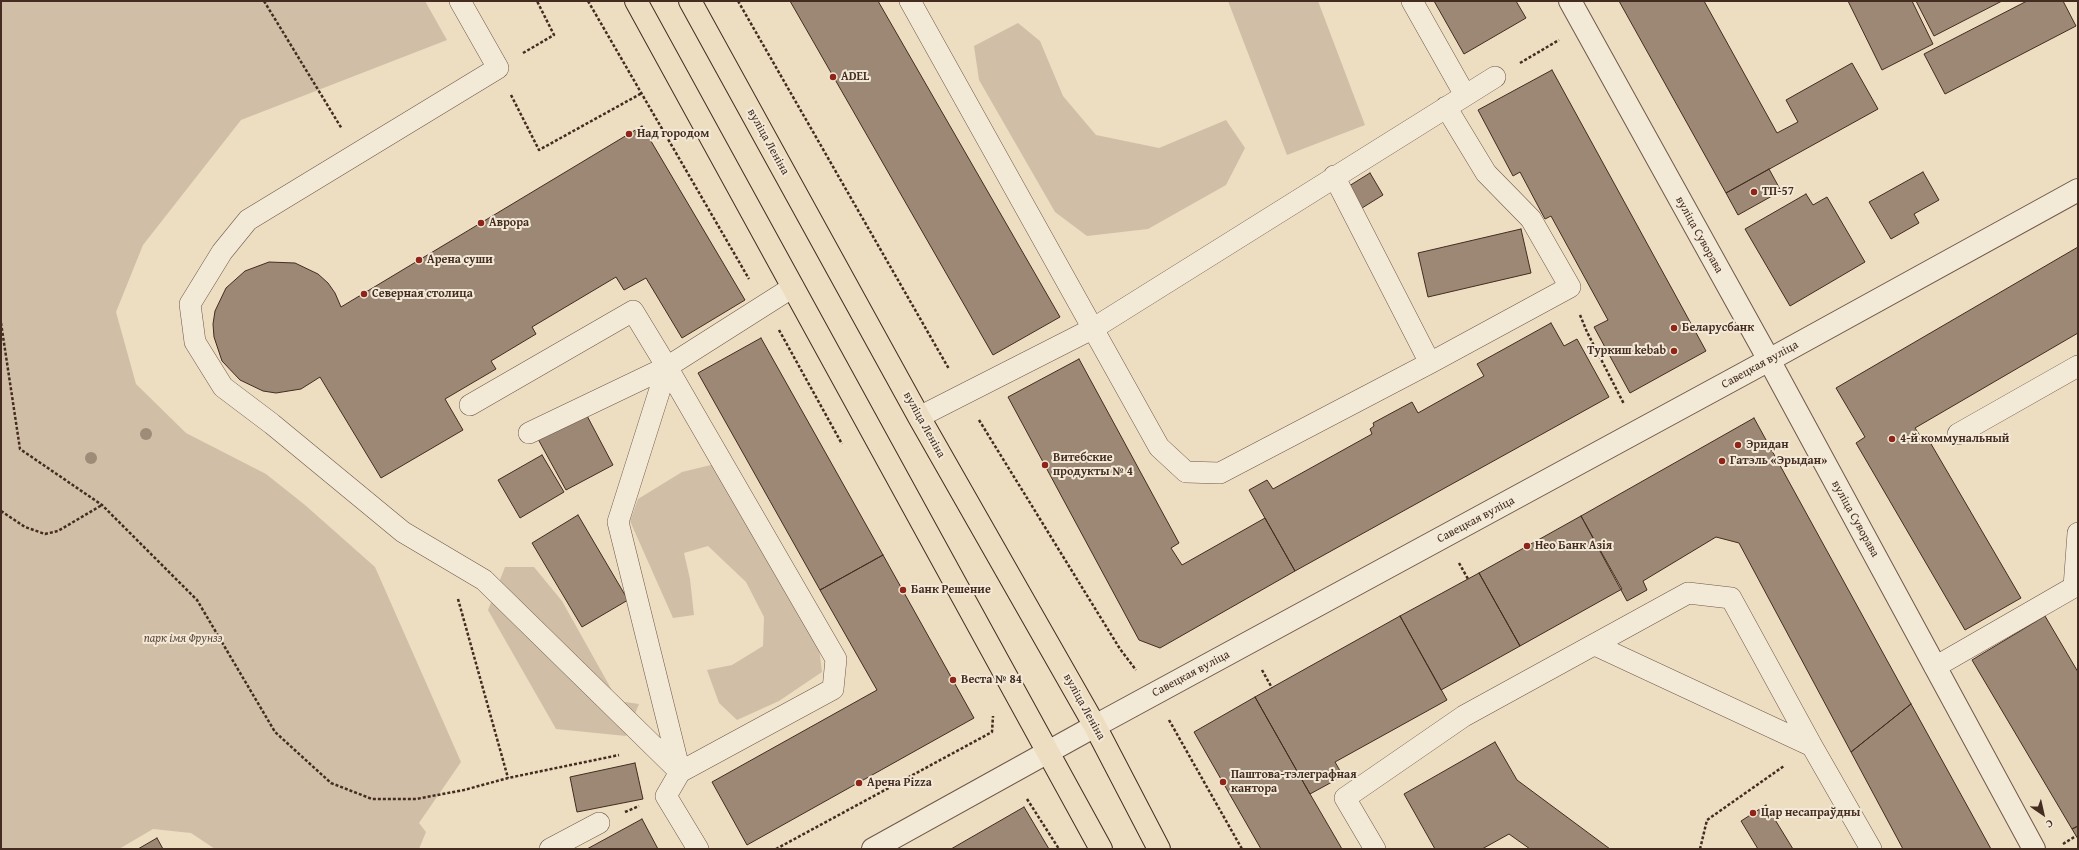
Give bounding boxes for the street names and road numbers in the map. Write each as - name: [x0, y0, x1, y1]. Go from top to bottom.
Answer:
- street label: вуліца Леніна: [744, 106, 792, 178]
- street label: вуліца Суворава: [1672, 194, 1726, 276]
- street label: Савецкая вуліца: [1719, 338, 1801, 392]
- street label: вуліца Леніна: [900, 389, 948, 461]
- street label: вуліца Суворава: [1828, 478, 1882, 560]
- street label: Савецкая вуліца: [1435, 494, 1517, 546]
- street label: Савецкая вуліца: [1150, 648, 1232, 700]
- street label: вуліца Леніна: [1060, 671, 1108, 743]

